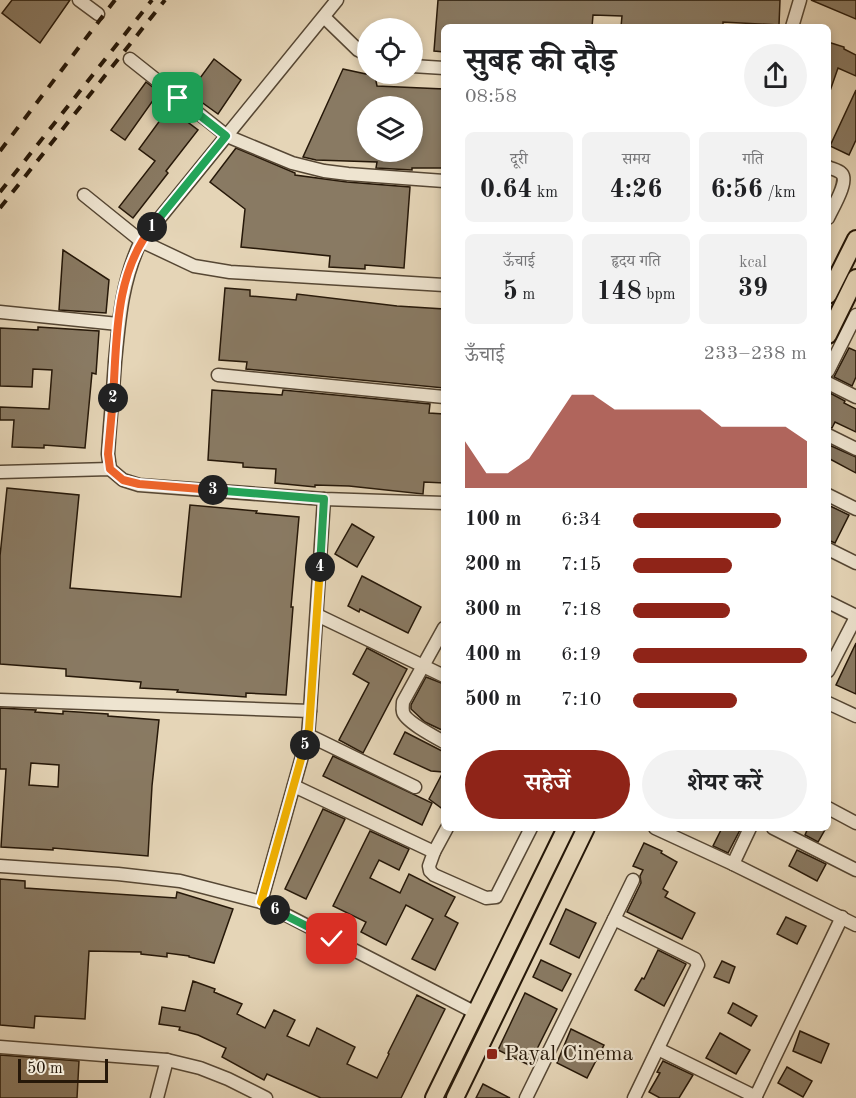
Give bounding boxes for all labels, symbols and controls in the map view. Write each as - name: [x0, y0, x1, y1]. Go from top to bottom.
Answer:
- map controls: [357, 18, 423, 162]
- button: locate: [357, 18, 423, 84]
- button: share: [744, 44, 807, 107]
- text: सुबह की दौड़: [465, 46, 616, 79]
- pin: [152, 72, 203, 123]
- icon: arrive: [161, 81, 194, 114]
- text: 08:58: [465, 87, 517, 107]
- button: layers: [357, 96, 423, 162]
- text: दूरी: [510, 152, 528, 168]
- text: समय: [622, 152, 650, 168]
- text: गति: [743, 152, 763, 168]
- text: 0.64: [480, 177, 533, 203]
- text: 4:26: [610, 177, 662, 203]
- text: 6:56: [710, 177, 763, 203]
- text: km: [533, 185, 558, 201]
- text: /km: [763, 185, 796, 201]
- pin: 1: [137, 212, 167, 242]
- text: 1: [147, 219, 157, 235]
- text: ऊँचाई: [503, 254, 535, 270]
- text: हृदय गति: [611, 254, 661, 270]
- text: kcal: [739, 255, 767, 271]
- text: 39: [738, 276, 768, 302]
- text: 5: [503, 279, 518, 305]
- text: 148: [597, 279, 642, 305]
- text: m: [518, 287, 535, 303]
- text: bpm: [642, 287, 675, 303]
- text: 233–238 m: [704, 344, 807, 364]
- text: ऊँचाई: [465, 346, 504, 366]
- pin: 2: [98, 383, 128, 413]
- text: 2: [108, 390, 118, 406]
- pin: 3: [198, 475, 228, 505]
- text: 3: [208, 482, 218, 498]
- text: 100 m: [465, 510, 521, 530]
- text: 6:34: [561, 510, 601, 530]
- pin: 4: [305, 552, 335, 582]
- text: 200 m: [465, 555, 521, 575]
- text: 7:15: [561, 555, 601, 575]
- text: 4: [315, 559, 325, 575]
- text: 300 m: [465, 600, 521, 620]
- text: 7:18: [561, 600, 601, 620]
- text: 400 m: [465, 645, 521, 665]
- text: 6:19: [561, 645, 601, 665]
- text: 500 m: [465, 690, 521, 710]
- text: 7:10: [561, 690, 601, 710]
- pin: 5: [290, 730, 320, 760]
- text: 5: [300, 737, 310, 753]
- button: सहेजें: [465, 750, 630, 819]
- button: शेयर करें: [642, 750, 807, 819]
- pin: 6: [260, 895, 290, 925]
- text: 6: [270, 902, 280, 918]
- pin: [306, 913, 357, 964]
- icon: check: [315, 922, 348, 955]
- place label: Payal Cinema: [504, 1043, 634, 1065]
- marker: Payal Cinema: [485, 1047, 499, 1061]
- scale bar: [18, 1056, 108, 1084]
- text: 50 m: [27, 1061, 63, 1077]

